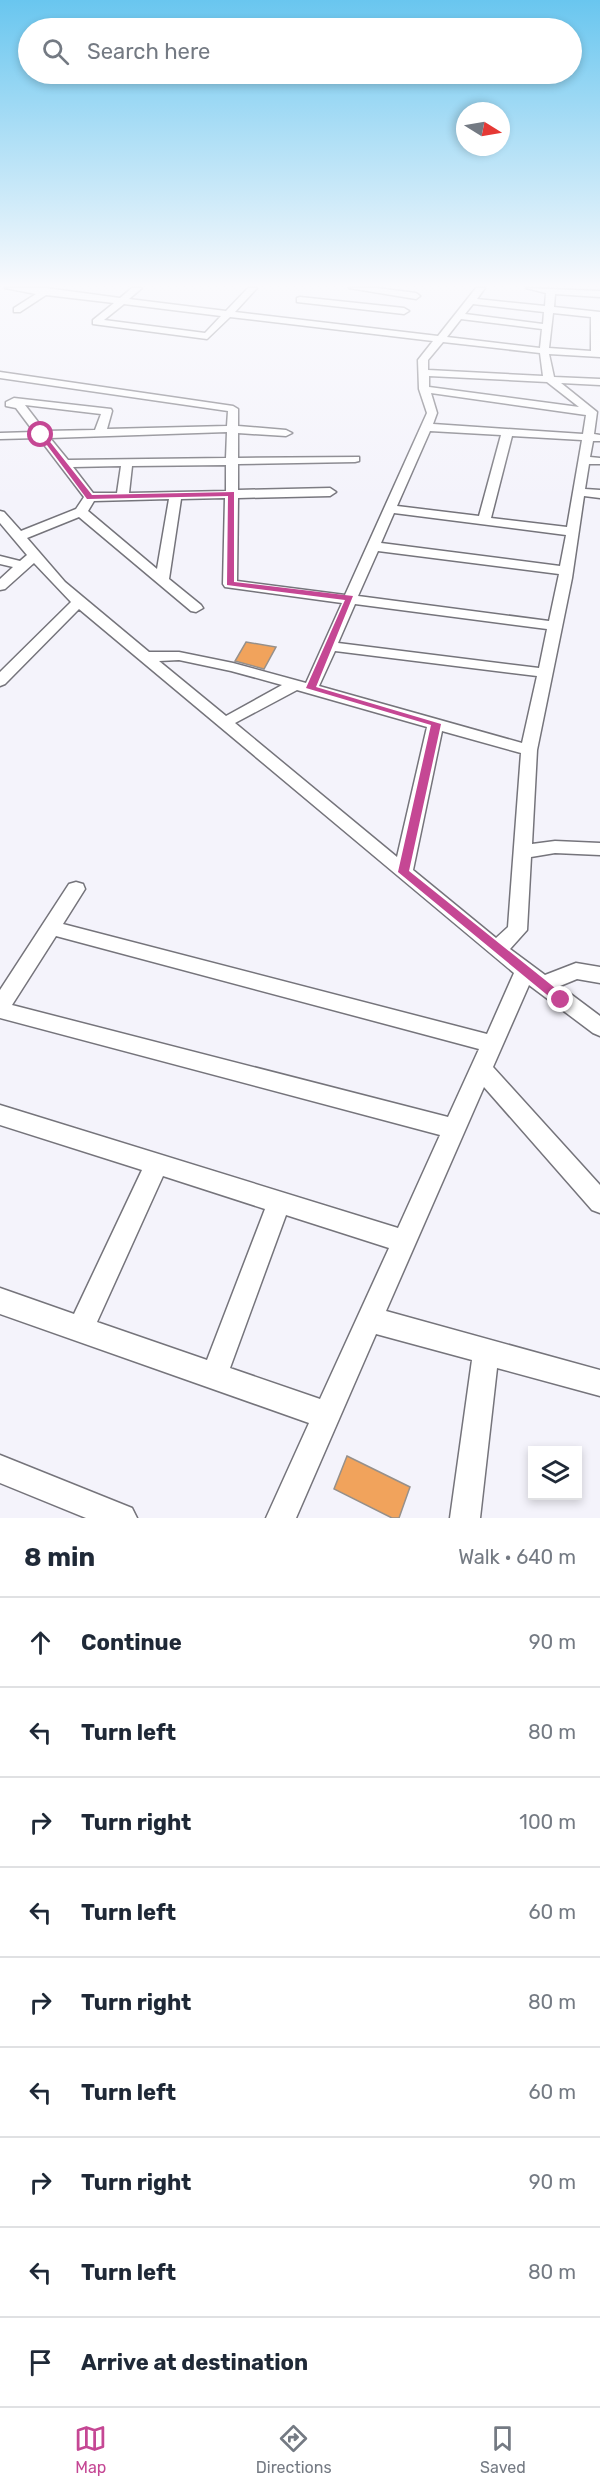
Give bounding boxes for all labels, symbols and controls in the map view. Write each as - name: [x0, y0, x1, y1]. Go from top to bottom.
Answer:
- search box: [18, 18, 582, 84]
- icon: search: [39, 35, 72, 68]
- text: Search here: [87, 38, 210, 65]
- north arrow: [456, 102, 510, 156]
- route start: [27, 421, 53, 447]
- route end: [547, 986, 573, 1012]
- map controls: [528, 1446, 582, 1500]
- button: layers: [528, 1446, 582, 1500]
- text: 8 min: [24, 1542, 95, 1573]
- text: Walk · 640 m: [458, 1545, 576, 1569]
- icon: ahead: [24, 1626, 57, 1659]
- text: Continue: [81, 1629, 182, 1656]
- text: 90 m: [529, 1630, 576, 1654]
- icon: left: [24, 1716, 57, 1749]
- text: Turn left: [81, 1719, 176, 1746]
- text: 80 m: [528, 1720, 576, 1744]
- icon: right: [24, 1806, 57, 1839]
- text: Turn right: [81, 1809, 191, 1836]
- text: 100 m: [519, 1810, 576, 1834]
- icon: left: [24, 1896, 57, 1929]
- text: Turn left: [81, 1899, 176, 1926]
- text: 60 m: [529, 1900, 576, 1924]
- icon: right: [24, 1986, 57, 2019]
- text: Turn right: [81, 1989, 191, 2016]
- text: 80 m: [528, 1990, 576, 2014]
- icon: left: [24, 2076, 57, 2109]
- text: Turn left: [81, 2079, 176, 2106]
- text: 60 m: [529, 2080, 576, 2104]
- icon: right: [24, 2166, 57, 2199]
- text: Turn right: [81, 2169, 191, 2196]
- text: 90 m: [529, 2170, 576, 2194]
- icon: left: [24, 2256, 57, 2289]
- text: Turn left: [81, 2259, 176, 2286]
- text: 80 m: [528, 2260, 576, 2284]
- icon: arrive: [24, 2346, 57, 2379]
- text: Arrive at destination: [81, 2349, 308, 2376]
- tab: Map: [74, 2422, 107, 2477]
- tab: Directions: [256, 2422, 332, 2477]
- tab: Saved: [480, 2422, 526, 2477]

